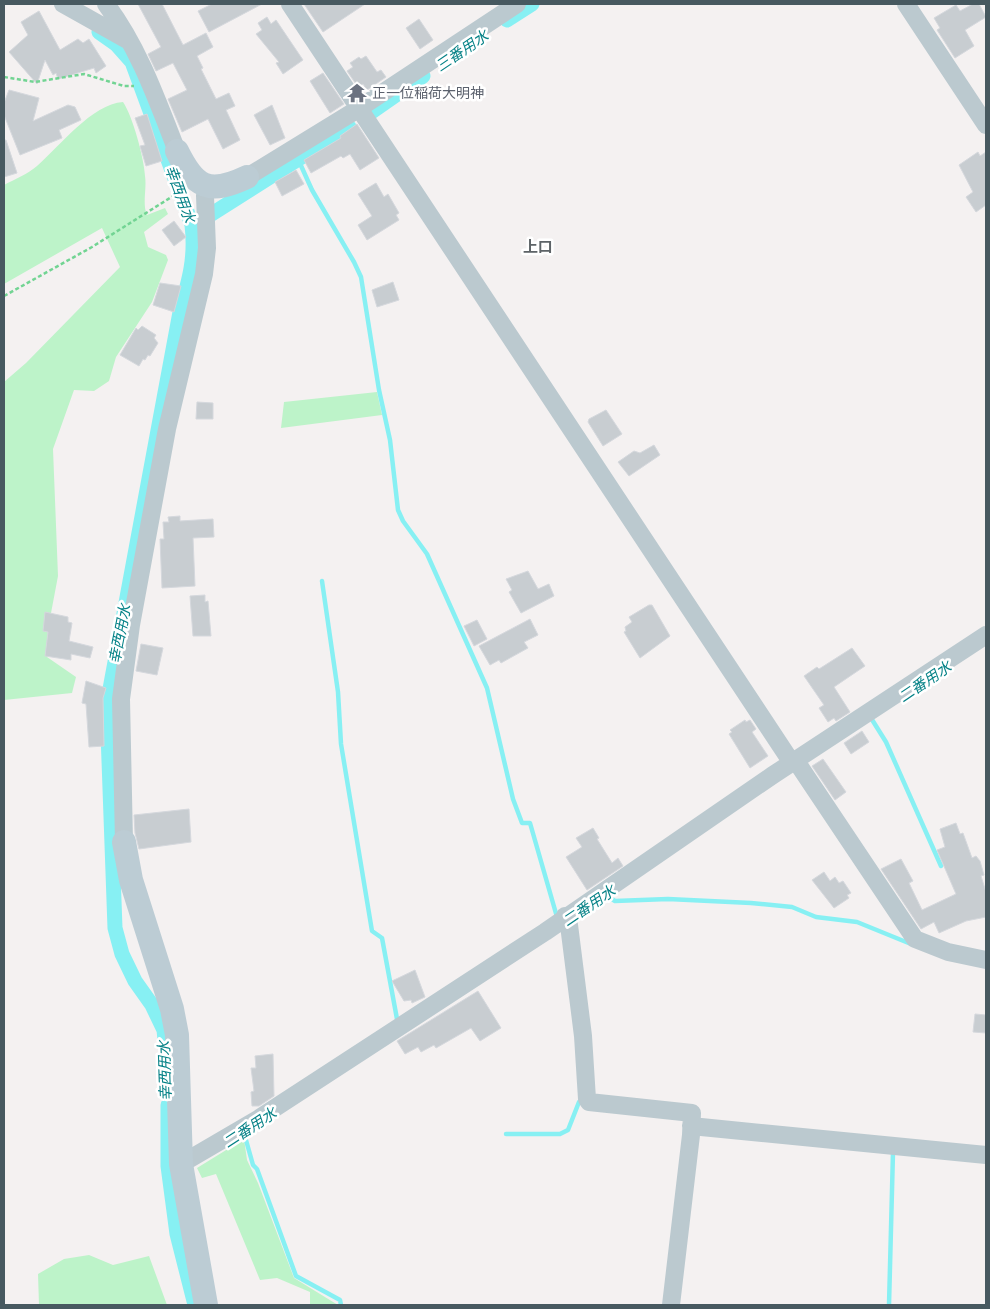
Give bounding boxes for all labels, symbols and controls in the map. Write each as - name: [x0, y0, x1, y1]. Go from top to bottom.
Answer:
- water label: 三番用水: [432, 25, 494, 76]
- temple icon: 正一位稲荷大明神: [346, 82, 368, 104]
- place label: 正一位稲荷大明神: [372, 84, 484, 103]
- water label: 幸西用水: [160, 162, 200, 227]
- district label: 上口: [523, 237, 553, 257]
- water label: 幸西用水: [104, 601, 136, 665]
- water label: 二番用水: [895, 656, 957, 707]
- water label: 二番用水: [559, 880, 621, 931]
- water label: 幸西用水: [154, 1039, 176, 1101]
- water label: 二番用水: [219, 1102, 282, 1153]

